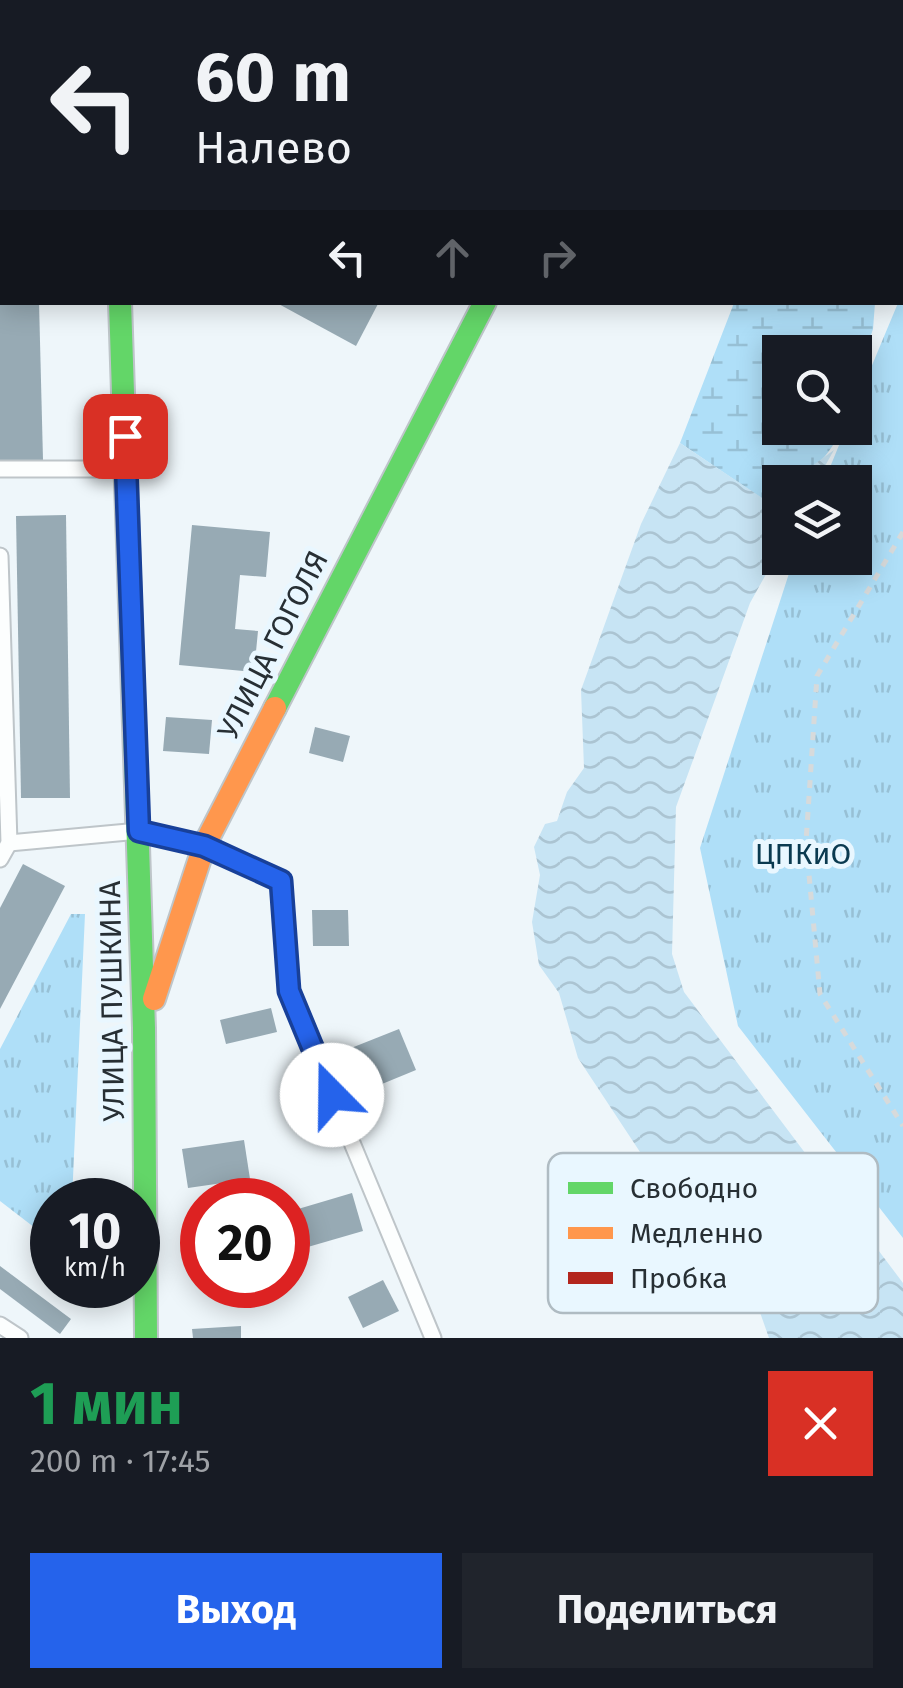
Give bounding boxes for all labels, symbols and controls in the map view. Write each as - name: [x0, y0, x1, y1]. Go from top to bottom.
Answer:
- text: 60 m: [195, 36, 351, 120]
- icon: left: [30, 40, 160, 170]
- text: Налево: [195, 121, 352, 175]
- icon: left: [320, 230, 375, 285]
- icon: ahead: [425, 230, 480, 285]
- icon: right: [530, 230, 585, 285]
- map controls: [762, 335, 872, 575]
- button: search: [762, 335, 872, 445]
- pin: [83, 394, 168, 479]
- icon: arrive: [98, 409, 153, 464]
- button: layers: [762, 465, 872, 575]
- street label: УЛИЦА ГОГОЛЯ: [210, 545, 336, 745]
- park label: ЦПКиО: [755, 836, 851, 872]
- street label: УЛИЦА ПУШКИНА: [92, 879, 132, 1122]
- position arrow: [280, 1043, 384, 1147]
- legend: [548, 1153, 878, 1313]
- text: Свободно: [630, 1172, 758, 1205]
- speed limit sign: 20: [180, 1178, 310, 1308]
- text: 10: [69, 1201, 121, 1261]
- text: Медленно: [630, 1217, 763, 1250]
- text: km/h: [64, 1253, 126, 1283]
- text: Пробка: [630, 1262, 727, 1295]
- text: 1 мин: [30, 1368, 183, 1440]
- button: close: [768, 1371, 873, 1476]
- text: 200 m · 17:45: [30, 1442, 210, 1480]
- button: Выход: [30, 1553, 442, 1668]
- button: Поделиться: [462, 1553, 873, 1668]

